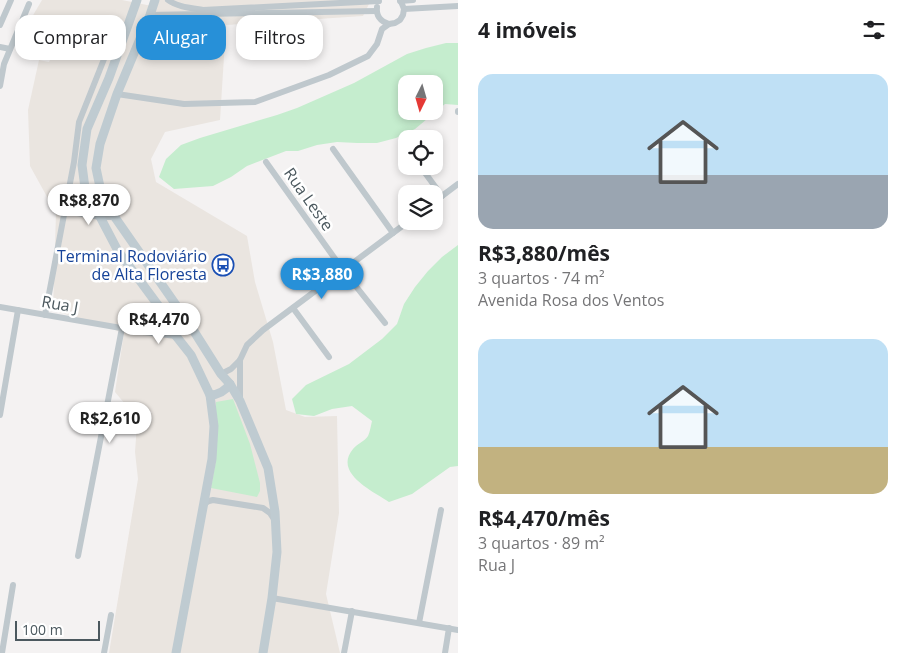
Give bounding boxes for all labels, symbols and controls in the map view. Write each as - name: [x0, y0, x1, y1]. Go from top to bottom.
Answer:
- chip: Comprar: [15, 15, 126, 60]
- chip: Alugar: [136, 15, 226, 60]
- chip: Filtros: [236, 15, 323, 60]
- text: 4 imóveis: [478, 16, 577, 44]
- icon: filters: [860, 16, 888, 44]
- north arrow: [398, 75, 442, 120]
- map controls: [398, 75, 443, 230]
- icon: home: [638, 107, 728, 197]
- button: locate: [398, 130, 443, 175]
- street label: Rua Leste: [279, 163, 339, 235]
- pin: R$8,870: [43, 184, 135, 226]
- button: layers: [398, 185, 443, 230]
- text: R$8,870: [59, 189, 119, 211]
- text: R$3,880/mês: [478, 239, 610, 267]
- place label: Terminal Rodoviário de Alta Floresta: [57, 245, 207, 285]
- bus stop icon: Terminal Rodoviário de Alta Floresta: [211, 253, 235, 277]
- pin: R$3,880: [276, 258, 368, 300]
- text: R$3,880: [292, 263, 352, 285]
- text: 3 quartos · 74 m²: [478, 267, 605, 289]
- text: Avenida Rosa dos Ventos: [478, 289, 664, 311]
- street label: Rua J: [40, 290, 80, 318]
- pin: R$4,470: [113, 302, 205, 345]
- text: R$4,470: [129, 308, 189, 330]
- icon: home: [638, 372, 728, 462]
- pin: R$2,610: [64, 402, 156, 444]
- text: R$2,610: [80, 407, 140, 429]
- text: R$4,470/mês: [478, 504, 610, 532]
- text: 3 quartos · 89 m²: [478, 532, 605, 554]
- text: Rua J: [478, 554, 515, 576]
- scale bar: [15, 618, 100, 641]
- text: 100 m: [22, 620, 63, 639]

